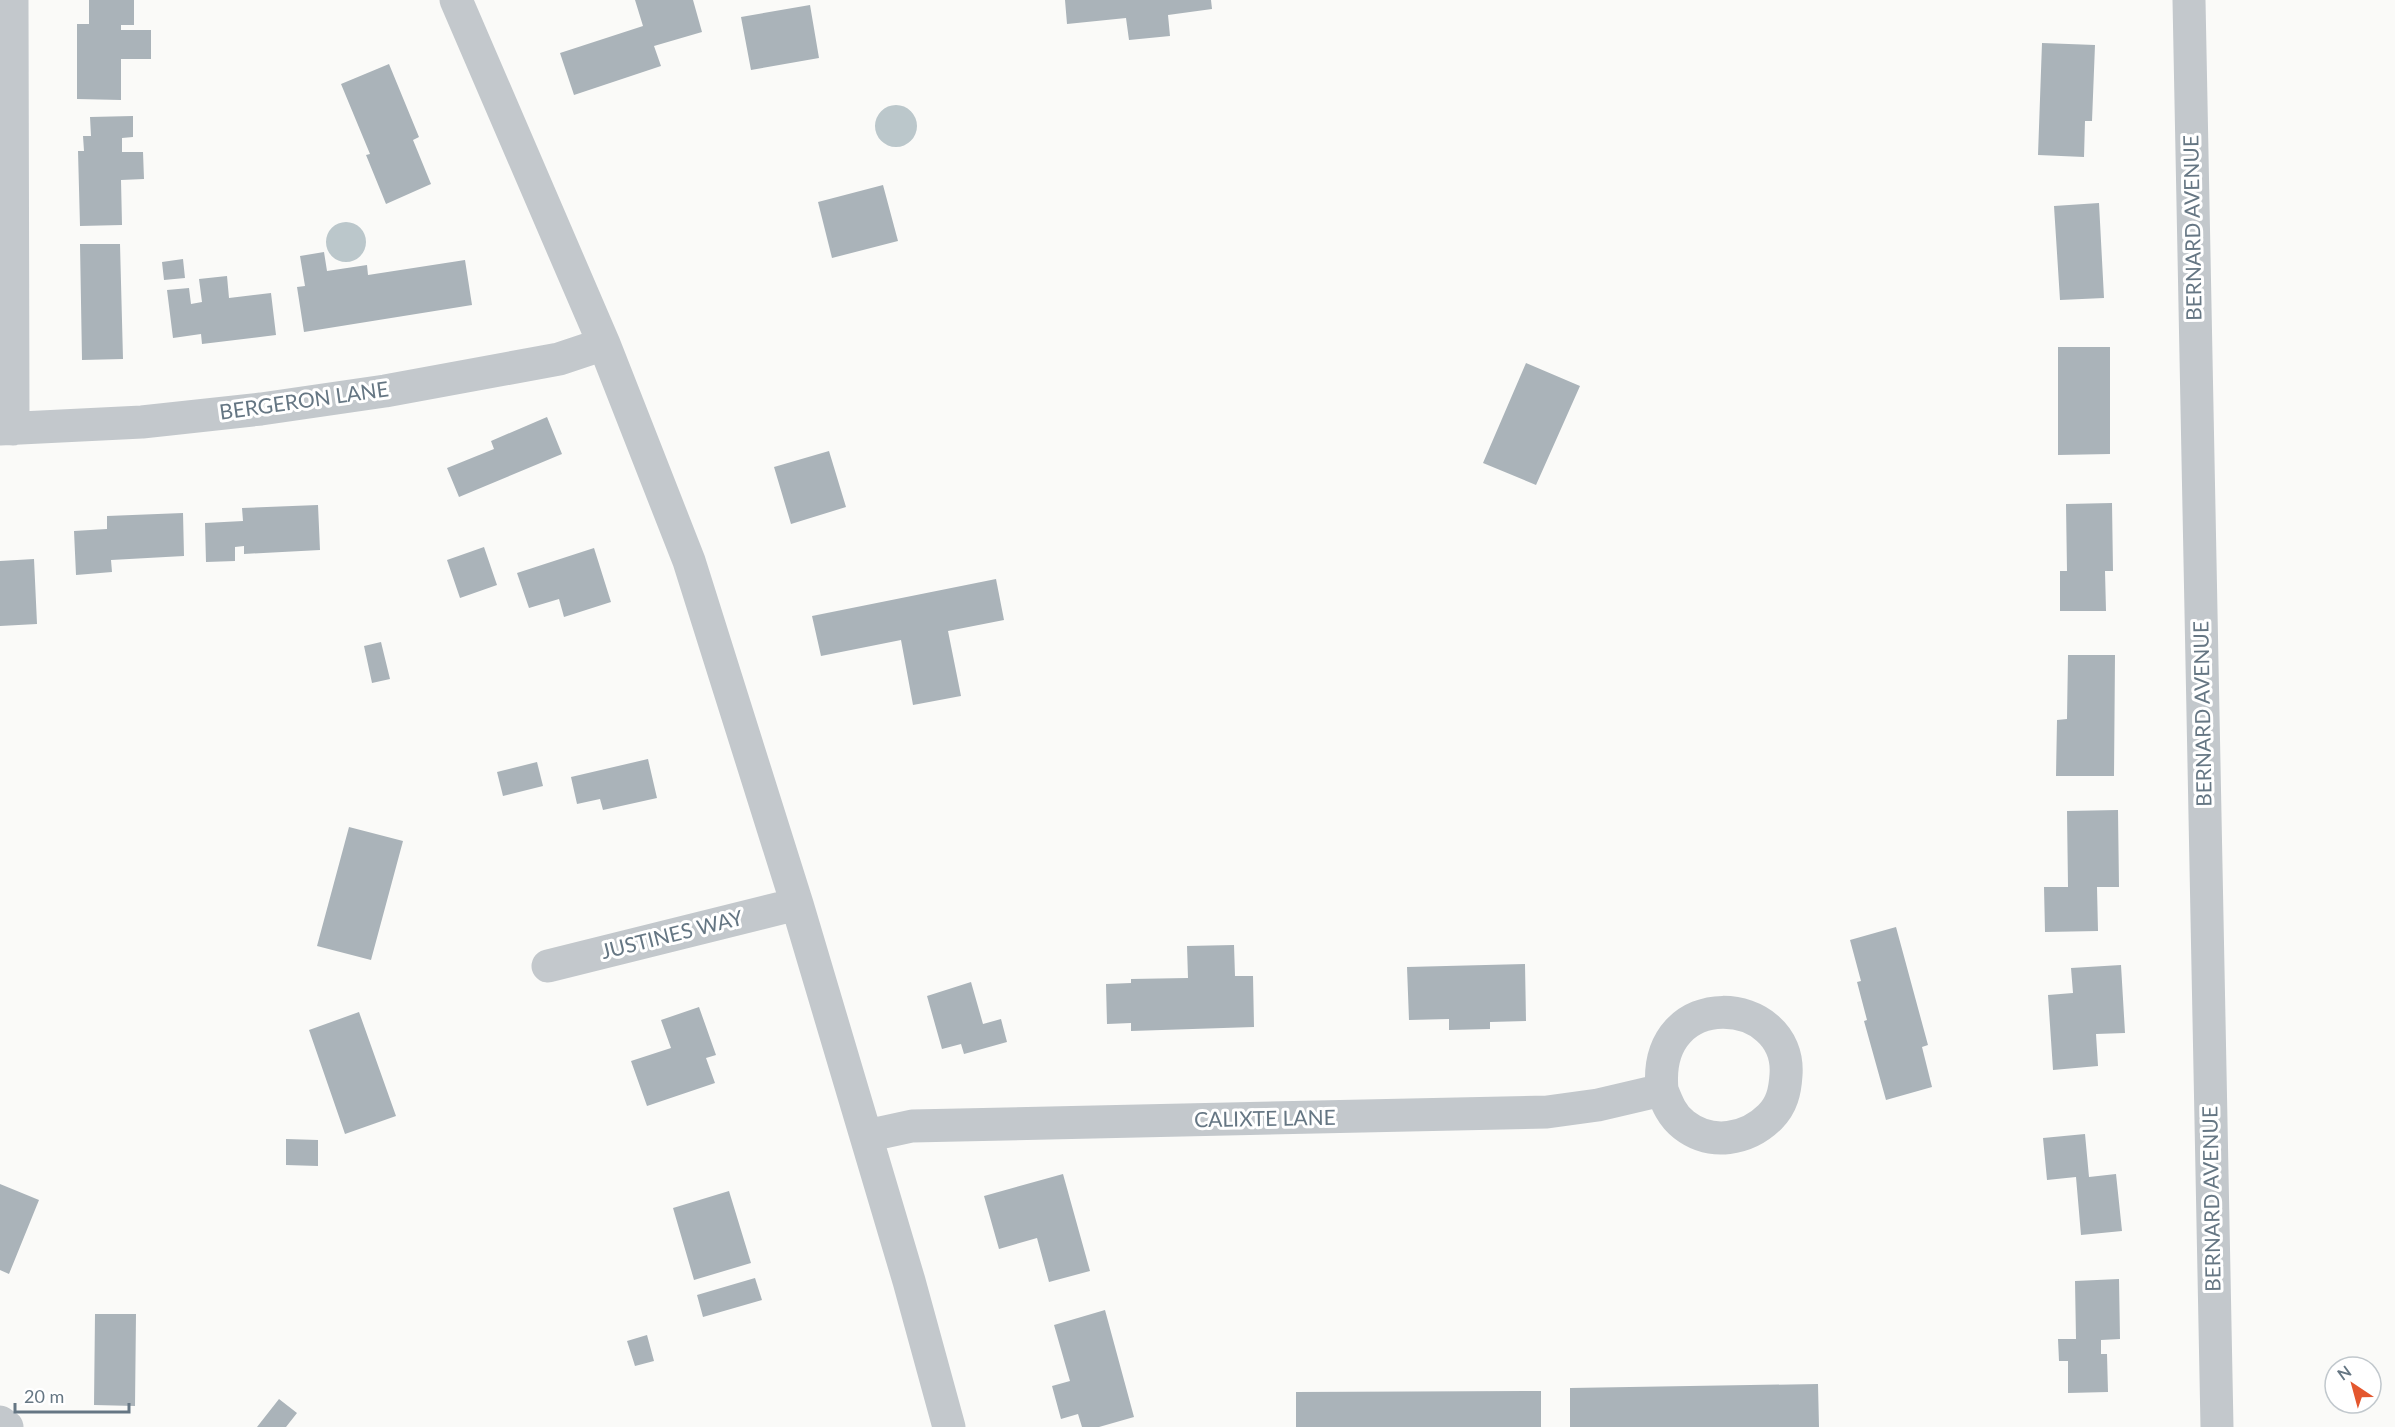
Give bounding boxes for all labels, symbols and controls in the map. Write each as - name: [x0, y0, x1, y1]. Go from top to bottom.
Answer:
- street label: BERNARD AVENUE: [2177, 135, 2206, 321]
- street label: BERGERON LANE: [218, 375, 390, 424]
- street label: BERNARD AVENUE: [2187, 621, 2216, 807]
- street label: JUSTINES WAY: [598, 904, 746, 963]
- street label: CALIXTE LANE: [1194, 1104, 1336, 1131]
- street label: BERNARD AVENUE: [2196, 1106, 2225, 1292]
- north arrow: [2323, 1355, 2383, 1415]
- text: N: [2333, 1361, 2354, 1384]
- scale bar: [15, 1376, 129, 1414]
- text: 20 m: [24, 1385, 64, 1407]

